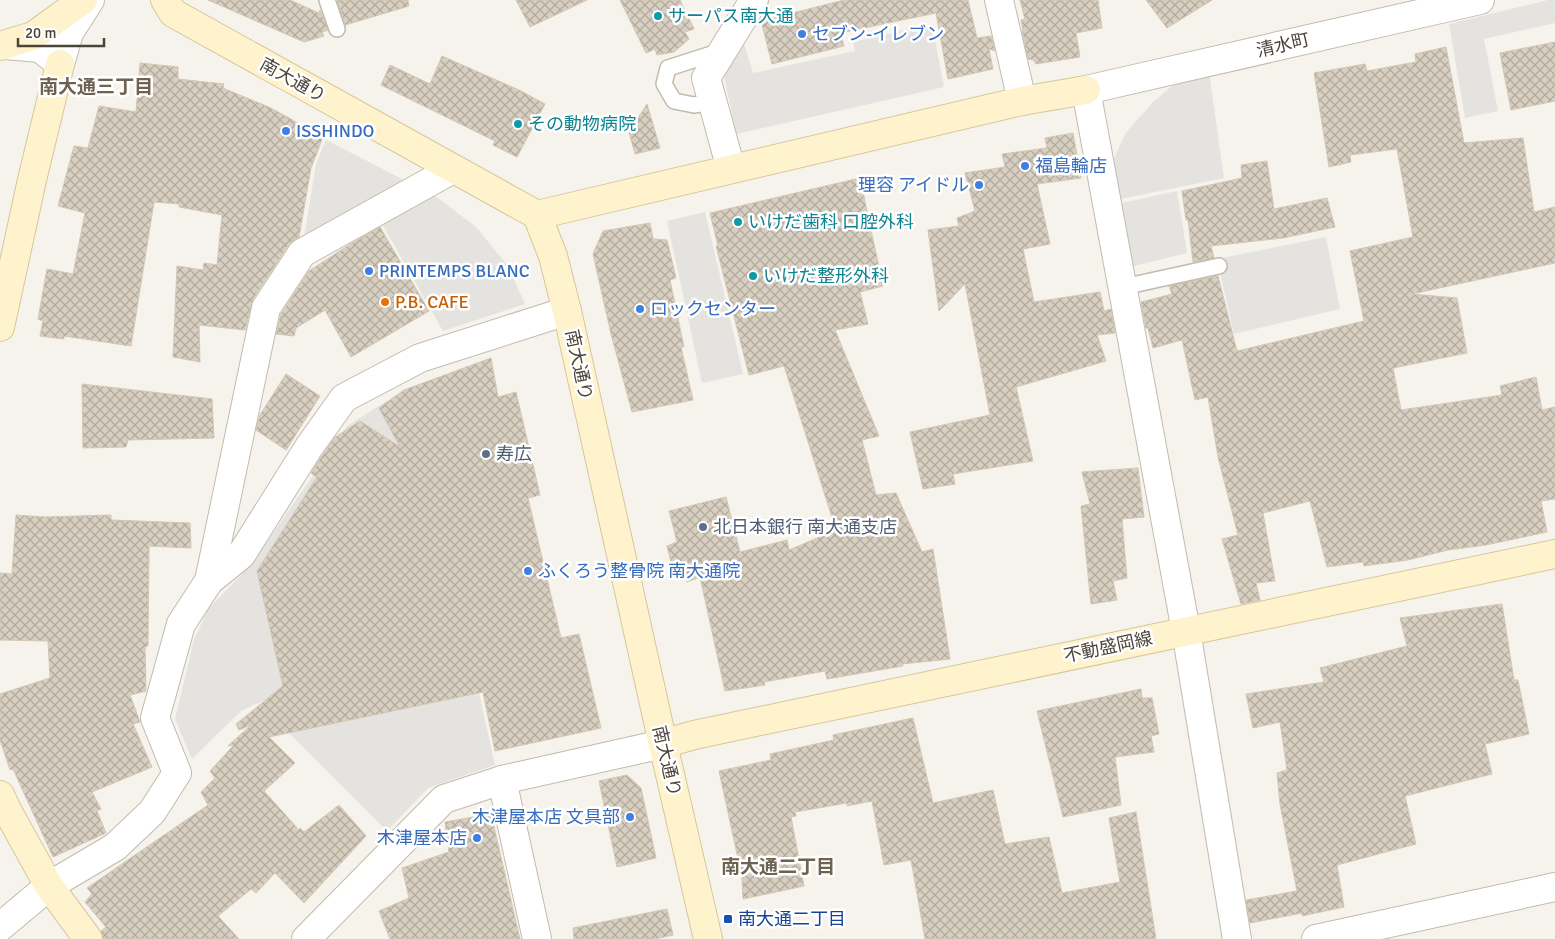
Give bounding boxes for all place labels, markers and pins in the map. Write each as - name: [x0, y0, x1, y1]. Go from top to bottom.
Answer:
- place label: サーパス南大通: [668, 5, 794, 27]
- marker: サーパス南大通: [652, 10, 664, 22]
- place label: セブン-イレブン: [812, 23, 944, 45]
- marker: セブン-イレブン: [796, 28, 808, 40]
- place label: その動物病院: [528, 113, 636, 135]
- marker: その動物病院: [512, 118, 524, 130]
- place label: ISSHINDO: [296, 120, 374, 142]
- marker: ISSHINDO: [280, 125, 292, 137]
- place label: 福島輪店: [1035, 155, 1107, 177]
- marker: 福島輪店: [1019, 160, 1031, 172]
- place label: 理容 アイドル: [858, 174, 969, 196]
- marker: 理容 アイドル: [973, 179, 985, 191]
- place label: いけだ歯科 口腔外科: [748, 211, 914, 233]
- marker: いけだ歯科 口腔外科: [732, 216, 744, 228]
- place label: PRINTEMPS BLANC: [379, 260, 530, 282]
- marker: PRINTEMPS BLANC: [363, 265, 375, 277]
- place label: いけだ整形外科: [763, 265, 889, 287]
- marker: いけだ整形外科: [747, 270, 759, 282]
- place label: P.B. CAFE: [395, 291, 469, 313]
- marker: P.B. CAFE: [379, 296, 391, 308]
- place label: ロックセンター: [650, 298, 776, 320]
- marker: ロックセンター: [634, 303, 646, 315]
- place label: 寿広: [496, 443, 532, 465]
- marker: 寿広: [480, 448, 492, 460]
- place label: 北日本銀行 南大通支店: [713, 516, 897, 538]
- marker: 北日本銀行 南大通支店: [697, 521, 709, 533]
- place label: ふくろう整骨院 南大通院: [538, 560, 740, 582]
- marker: ふくろう整骨院 南大通院: [522, 565, 534, 577]
- place label: 木津屋本店 文具部: [472, 806, 620, 828]
- marker: 木津屋本店 文具部: [624, 811, 636, 823]
- place label: 木津屋本店: [377, 827, 467, 849]
- marker: 木津屋本店: [471, 832, 483, 844]
- place label: 南大通二丁目: [738, 908, 846, 930]
- marker: 南大通二丁目: [722, 913, 734, 925]

